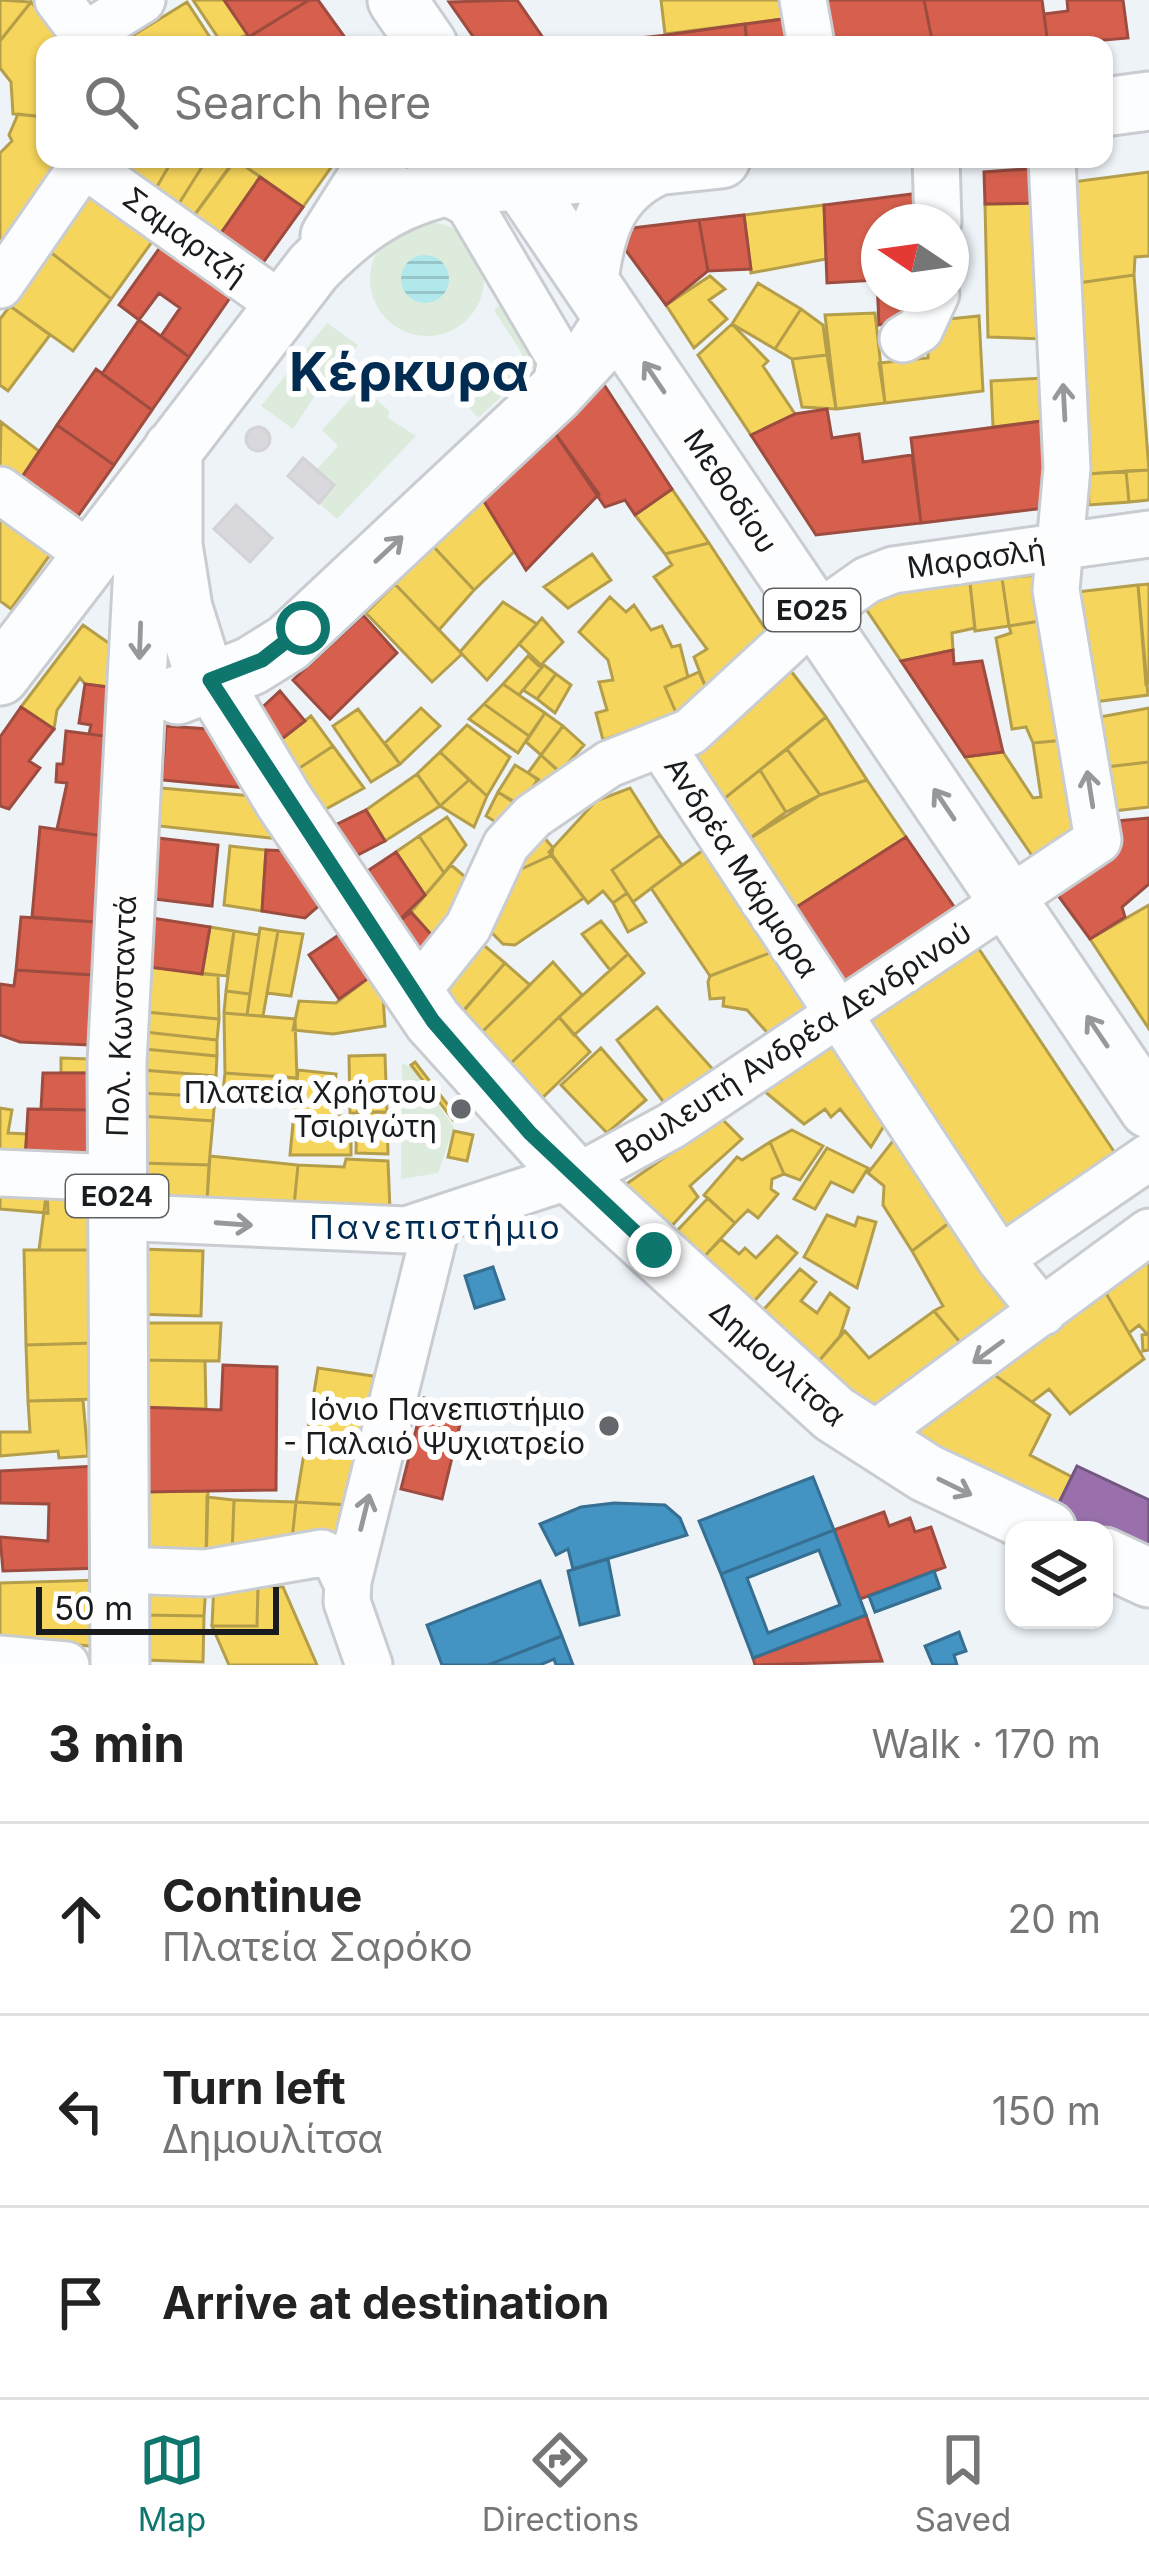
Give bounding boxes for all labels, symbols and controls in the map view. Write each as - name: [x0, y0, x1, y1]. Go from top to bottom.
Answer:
- search box: [36, 36, 1113, 168]
- icon: search: [78, 69, 144, 135]
- text: Search here: [174, 75, 431, 130]
- street label: Σαμαρτζή: [116, 179, 254, 293]
- north arrow: [861, 204, 969, 312]
- district label: Κέρκυρα: [289, 339, 529, 404]
- one-way arrow: [642, 361, 667, 395]
- one-way arrow: [1052, 383, 1075, 422]
- street label: Μεθοδίου: [677, 422, 785, 560]
- street label: Μαρασλή: [905, 531, 1047, 585]
- one-way arrow: [374, 536, 404, 564]
- road number: ΕΟ25: [764, 589, 860, 631]
- route start: [276, 601, 330, 655]
- one-way arrow: [128, 621, 151, 660]
- street label: Ανδρέα Μάρμορα: [657, 750, 827, 984]
- one-way arrow: [1077, 770, 1100, 809]
- one-way arrow: [932, 788, 957, 821]
- street label: Πολ. Κωνσταντά: [99, 894, 143, 1138]
- street label: Βουλευτή Ανδρέα Δενδρινού: [609, 914, 977, 1170]
- one-way arrow: [1085, 1014, 1110, 1048]
- place label: Πλατεία Χρήστου Τσιριγώτη: [184, 1074, 437, 1144]
- marker: Πλατεία Χρήστου Τσιριγώτη: [448, 1096, 474, 1122]
- road number: ΕΟ24: [66, 1175, 168, 1217]
- district label: Πανεπιστήμιο: [309, 1207, 563, 1247]
- one-way arrow: [214, 1213, 253, 1236]
- route end: [627, 1223, 681, 1277]
- street label: Δημουλίτσα: [703, 1293, 853, 1433]
- one-way arrow: [972, 1339, 1005, 1365]
- place label: Ιόνιο Πανεπιστήμιο - Παλαιό Ψυχιατρείο: [283, 1391, 585, 1461]
- marker: Ιόνιο Πανεπιστήμιο - Παλαιό Ψυχιατρείο: [596, 1413, 622, 1439]
- one-way arrow: [937, 1476, 972, 1499]
- one-way arrow: [355, 1493, 377, 1531]
- map controls: [1005, 1521, 1113, 1629]
- button: layers: [1005, 1521, 1113, 1629]
- scale bar: [36, 1581, 279, 1634]
- text: 50 m: [54, 1588, 133, 1628]
- text: 3 min: [48, 1713, 185, 1774]
- text: Walk · 170 m: [872, 1720, 1101, 1767]
- text: Continue: [162, 1868, 362, 1923]
- icon: ahead: [48, 1886, 114, 1952]
- text: 20 m: [1007, 1895, 1101, 1942]
- text: Πλατεία Σαρόκο: [162, 1923, 473, 1970]
- text: Turn left: [162, 2060, 346, 2115]
- icon: left: [48, 2078, 114, 2144]
- text: 150 m: [992, 2087, 1101, 2134]
- text: Δημουλίτσα: [162, 2115, 383, 2162]
- icon: arrive: [48, 2270, 114, 2336]
- text: Arrive at destination: [162, 2275, 609, 2330]
- tab: Map: [138, 2427, 206, 2539]
- tab: Directions: [482, 2427, 639, 2539]
- tab: Saved: [915, 2427, 1011, 2539]

